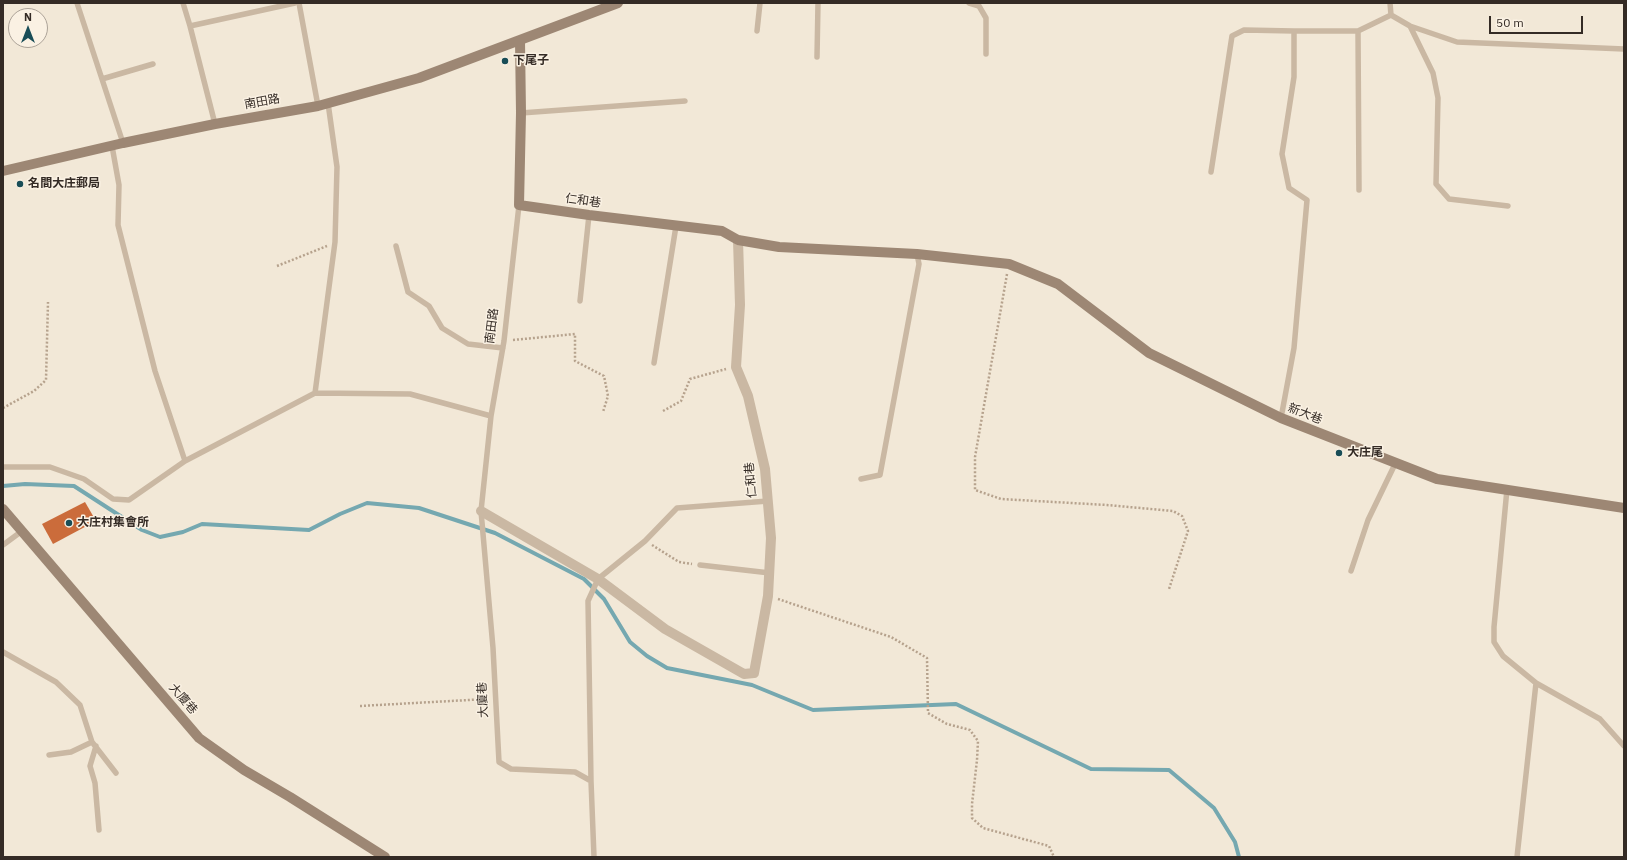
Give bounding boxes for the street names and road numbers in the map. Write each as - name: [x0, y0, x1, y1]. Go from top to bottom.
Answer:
- street label: 南田路: [243, 92, 281, 112]
- street label: 仁和巷: [564, 191, 602, 211]
- street label: 南田路: [483, 307, 501, 345]
- street label: 新大巷: [1286, 401, 1324, 427]
- street label: 仁和巷: [742, 461, 760, 499]
- street label: 大廈巷: [166, 681, 200, 717]
- street label: 大廈巷: [475, 682, 491, 718]

